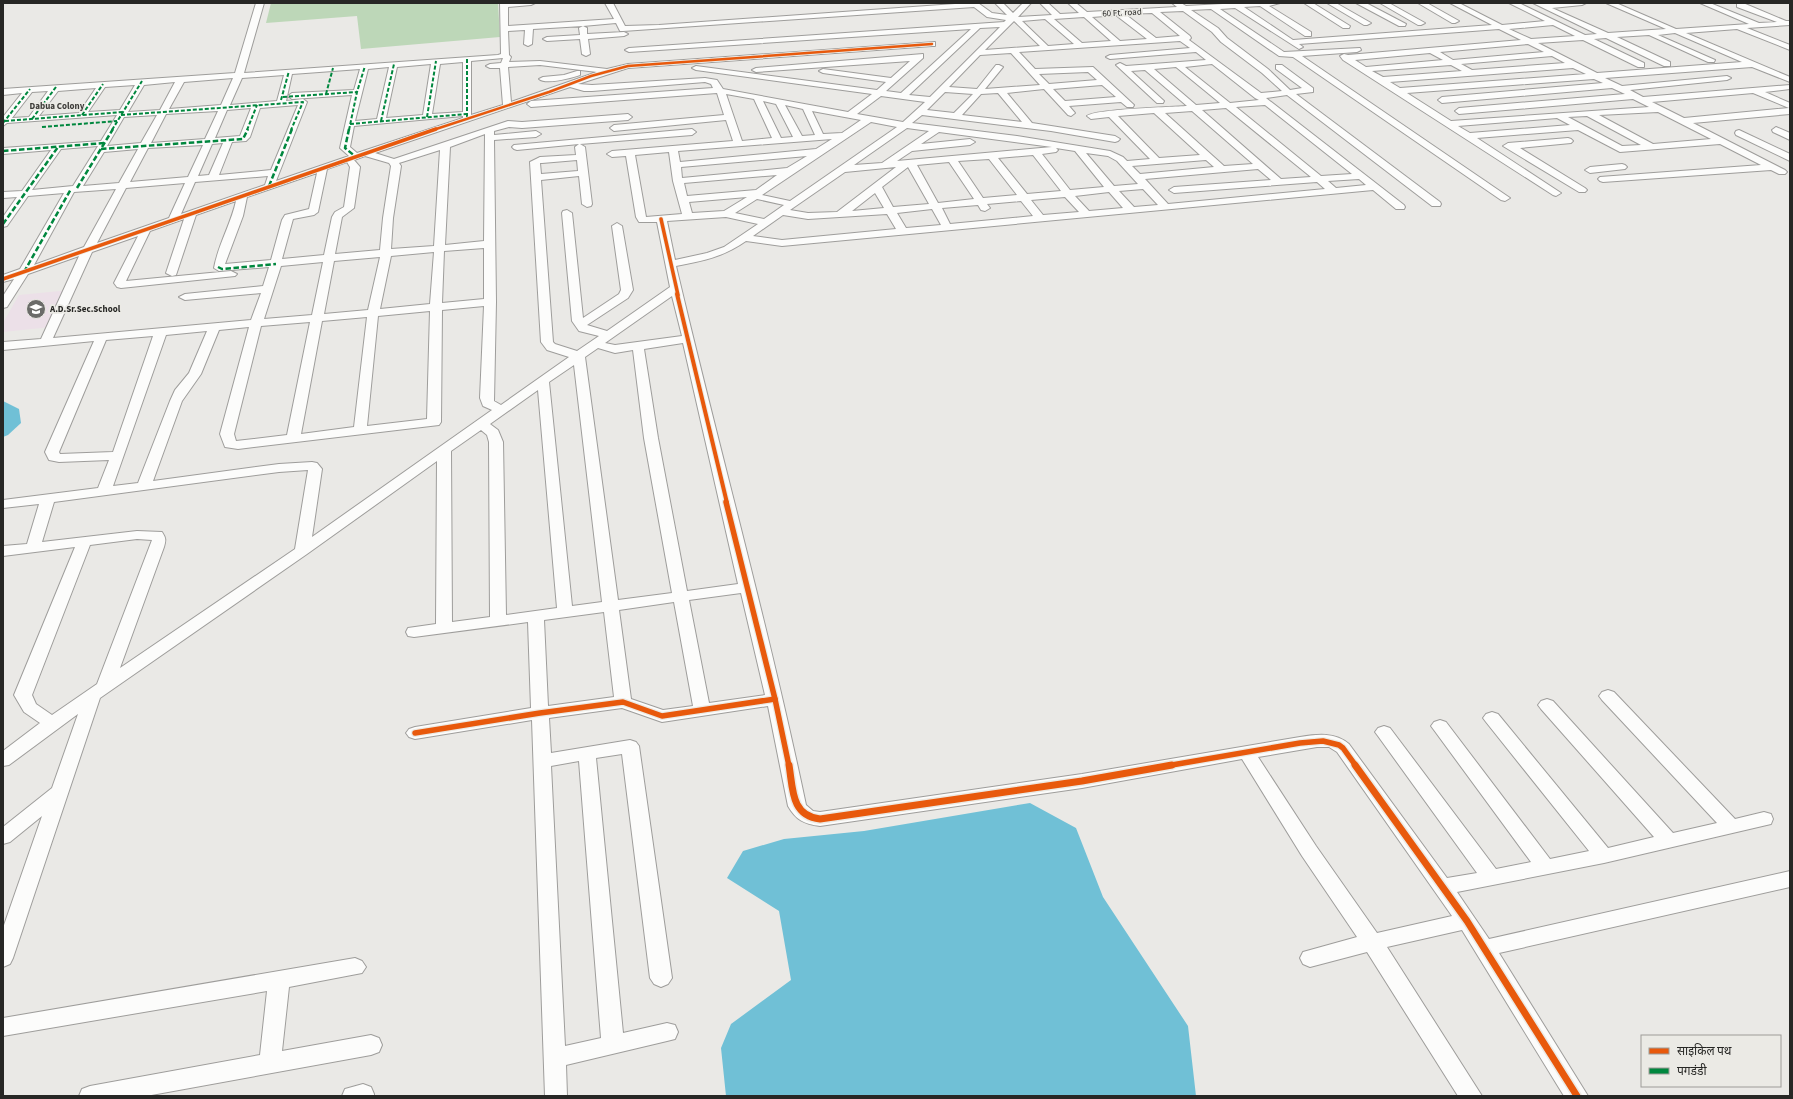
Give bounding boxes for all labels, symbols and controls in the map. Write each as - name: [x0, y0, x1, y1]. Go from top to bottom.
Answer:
- street label: 60 Ft. road: [1102, 5, 1142, 21]
- district label: Dabua Colony: [30, 100, 85, 113]
- school or university icon: A.D.Sr.Sec.School: [25, 298, 47, 320]
- place label: A.D.Sr.Sec.School: [49, 303, 121, 316]
- legend: [1641, 1035, 1781, 1087]
- text: साइकिल पथ: [1677, 1043, 1732, 1060]
- text: पगडंडी: [1677, 1063, 1707, 1080]

